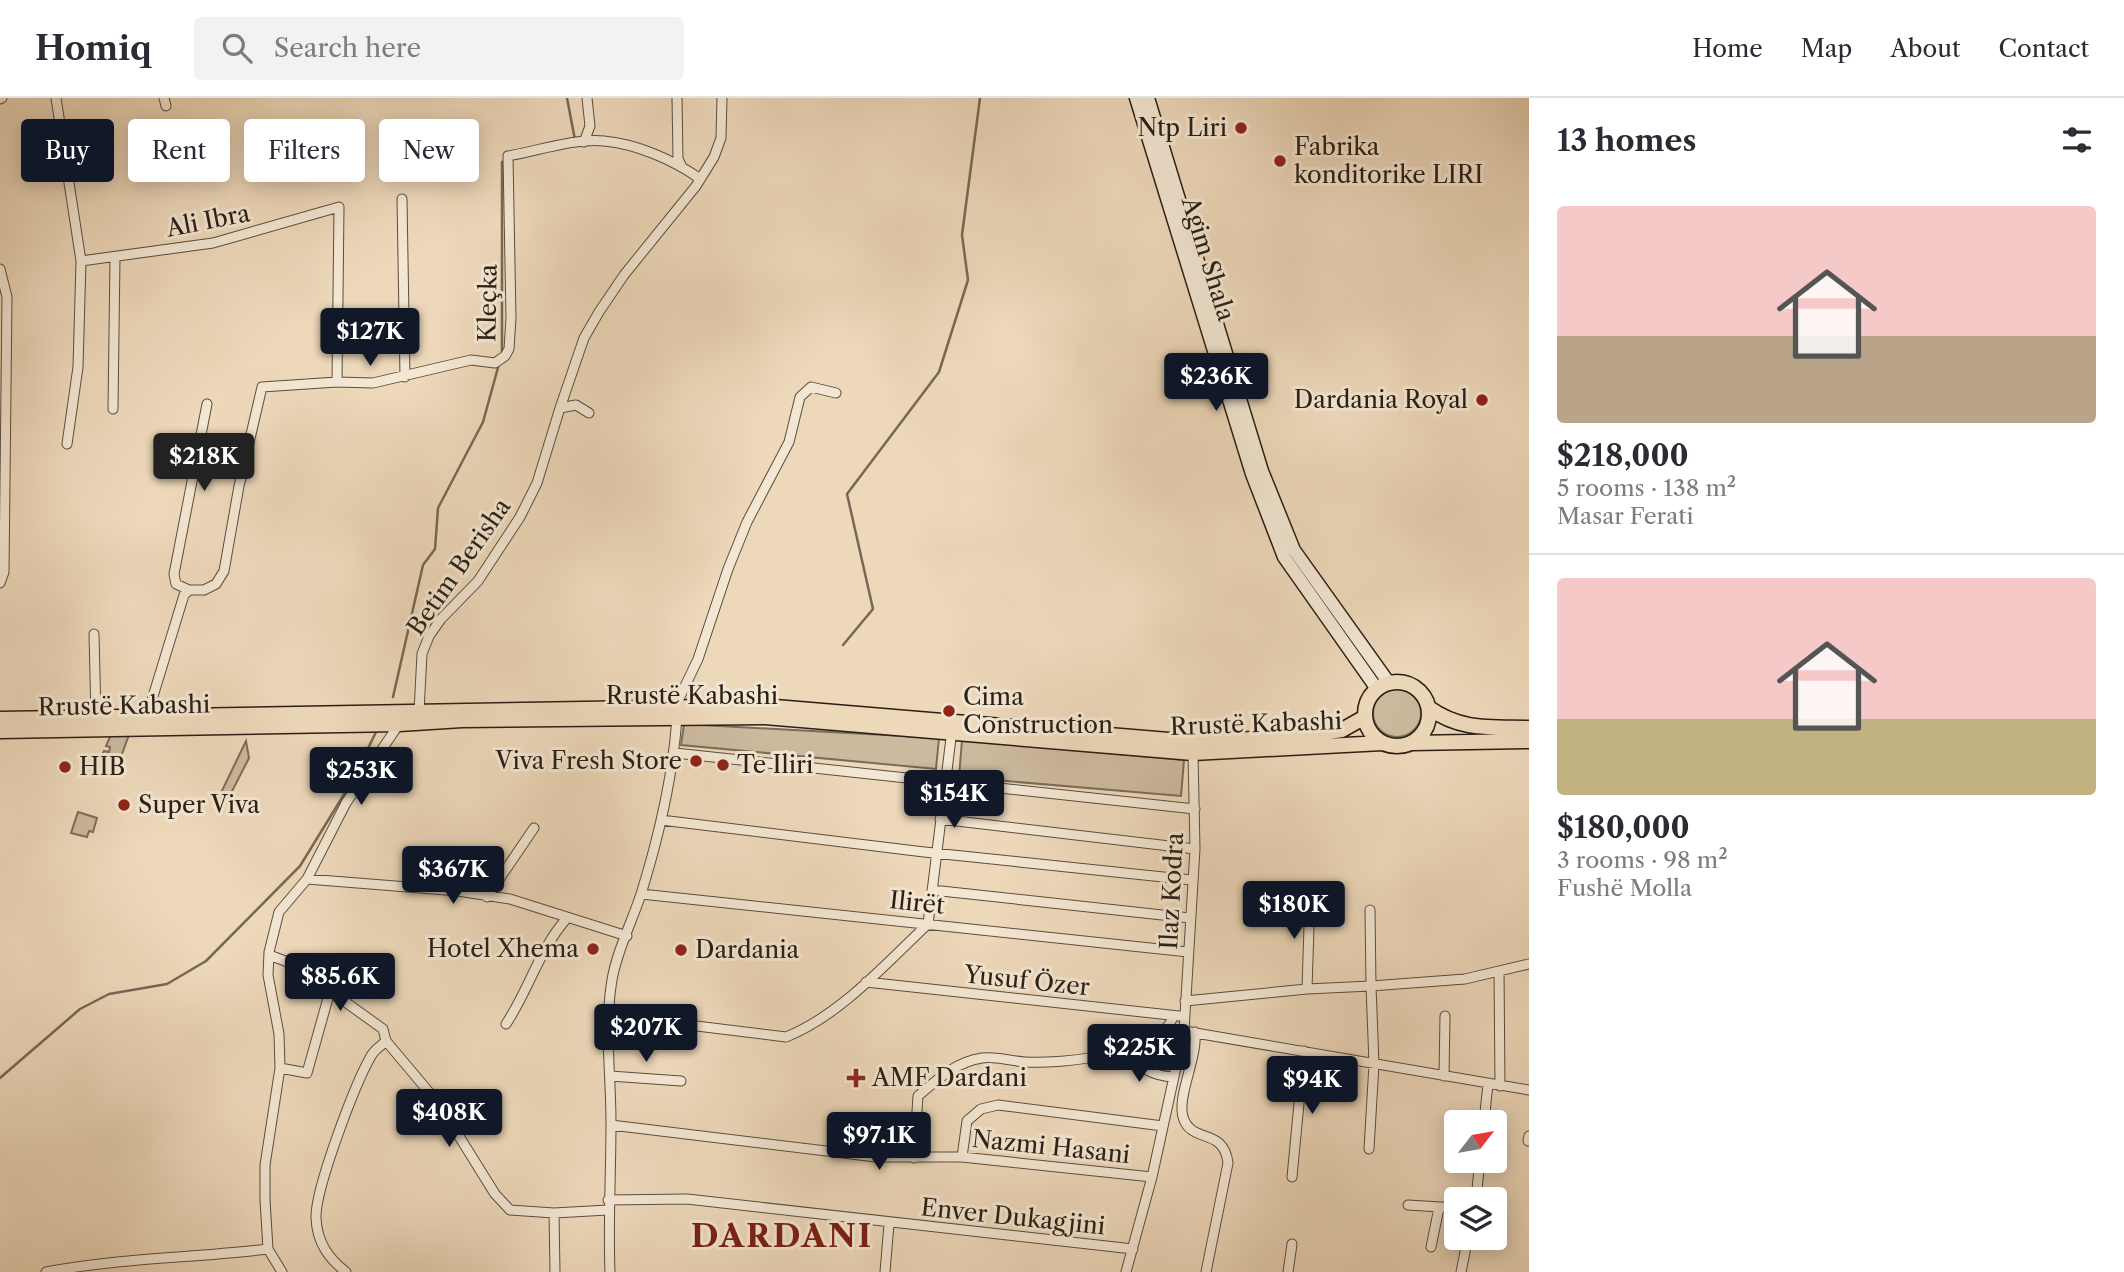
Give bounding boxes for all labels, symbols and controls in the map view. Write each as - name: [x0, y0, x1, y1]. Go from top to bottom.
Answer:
- search box: [194, 17, 684, 80]
- text: Homiq: [35, 28, 152, 69]
- icon: search: [218, 29, 256, 67]
- text: Search here: [274, 32, 421, 64]
- text: Home: [1692, 34, 1763, 63]
- text: Map: [1801, 34, 1852, 63]
- text: About: [1890, 34, 1961, 63]
- text: Contact: [1999, 34, 2089, 63]
- place label: Ntp Liri: [1138, 113, 1227, 142]
- chip: Buy: [21, 119, 114, 182]
- chip: Rent: [128, 119, 230, 182]
- chip: Filters: [244, 119, 365, 182]
- chip: New: [379, 119, 479, 182]
- marker: Ntp Liri: [1233, 120, 1249, 136]
- icon: filters: [2058, 121, 2096, 159]
- text: 13 homes: [1557, 122, 1696, 159]
- place label: Fabrika konditorike LIRI: [1294, 132, 1483, 189]
- marker: Fabrika konditorike LIRI: [1272, 153, 1288, 169]
- street label: Agim Shala: [1176, 192, 1241, 325]
- street label: Ali Ibra: [163, 198, 253, 243]
- icon: home: [1764, 251, 1890, 377]
- street label: Kleçka: [472, 263, 503, 342]
- pin: $127K: [321, 308, 419, 368]
- text: $127K: [336, 317, 404, 345]
- pin: $236K: [1167, 354, 1265, 413]
- text: $236K: [1180, 362, 1252, 390]
- place label: Dardania Royal: [1294, 385, 1468, 414]
- marker: Dardania Royal: [1474, 392, 1490, 408]
- pin: $218K: [155, 434, 253, 493]
- text: $218,000: [1557, 437, 1689, 474]
- text: $218K: [169, 442, 239, 470]
- text: 5 rooms · 138 m²: [1557, 474, 1736, 502]
- street label: Betim Berisha: [401, 492, 517, 641]
- text: Masar Ferati: [1557, 502, 1693, 530]
- icon: home: [1764, 623, 1890, 749]
- street label: Rrustë Kabashi: [606, 681, 778, 710]
- place label: Cima Construction: [963, 682, 1113, 739]
- street label: Rrustë Kabashi: [38, 689, 210, 722]
- marker: Cima Construction: [941, 703, 957, 719]
- street label: Rrustë Kabashi: [1169, 706, 1343, 741]
- place label: Viva Fresh Store: [494, 746, 682, 775]
- pin: $253K: [312, 748, 410, 807]
- place label: Te Iliri: [737, 750, 813, 779]
- place label: HIB: [79, 752, 125, 781]
- marker: Viva Fresh Store: [688, 753, 704, 769]
- text: $253K: [326, 756, 396, 784]
- marker: Te Iliri: [715, 757, 731, 773]
- marker: HIB: [57, 759, 73, 775]
- pin: $154K: [905, 770, 1003, 830]
- text: $154K: [920, 779, 988, 807]
- place label: Super Viva: [138, 790, 260, 819]
- marker: Super Viva: [116, 797, 132, 813]
- text: $180,000: [1557, 809, 1690, 846]
- street label: Ilaz Kodra: [1154, 831, 1189, 950]
- pin: $367K: [404, 846, 502, 906]
- text: 3 rooms · 98 m²: [1557, 846, 1728, 874]
- text: $367K: [418, 855, 488, 883]
- text: Fushë Molla: [1557, 874, 1692, 902]
- pin: $180K: [1245, 882, 1343, 941]
- street label: Ilirët: [888, 885, 947, 920]
- text: $180K: [1259, 890, 1329, 918]
- place label: Hotel Xhema: [427, 934, 579, 963]
- place label: Dardania: [695, 935, 800, 964]
- marker: Hotel Xhema: [585, 941, 601, 957]
- marker: Dardania: [673, 942, 689, 958]
- pin: $85.6K: [283, 954, 397, 1013]
- street label: Yusuf Özer: [962, 959, 1091, 1002]
- text: $85.6K: [301, 962, 379, 990]
- pin: $207K: [597, 1004, 695, 1064]
- text: $207K: [610, 1013, 682, 1041]
- pin: $225K: [1090, 1024, 1188, 1084]
- text: $225K: [1103, 1033, 1175, 1061]
- pin: $94K: [1271, 1056, 1353, 1116]
- place label: AMF Dardani: [871, 1063, 1027, 1092]
- text: $94K: [1283, 1065, 1341, 1093]
- marker: AMF Dardani: [846, 1068, 866, 1088]
- pin: $408K: [400, 1090, 498, 1149]
- text: $408K: [412, 1098, 486, 1126]
- north arrow: [1444, 1110, 1507, 1172]
- map controls: [1444, 1110, 1507, 1250]
- pin: $97.1K: [822, 1112, 936, 1172]
- text: $97.1K: [843, 1121, 915, 1149]
- street label: Nazmi Hasani: [971, 1124, 1132, 1169]
- button: layers: [1444, 1187, 1507, 1250]
- street label: Enver Dukagjini: [919, 1192, 1107, 1241]
- district label: DARDANI: [691, 1216, 873, 1255]

